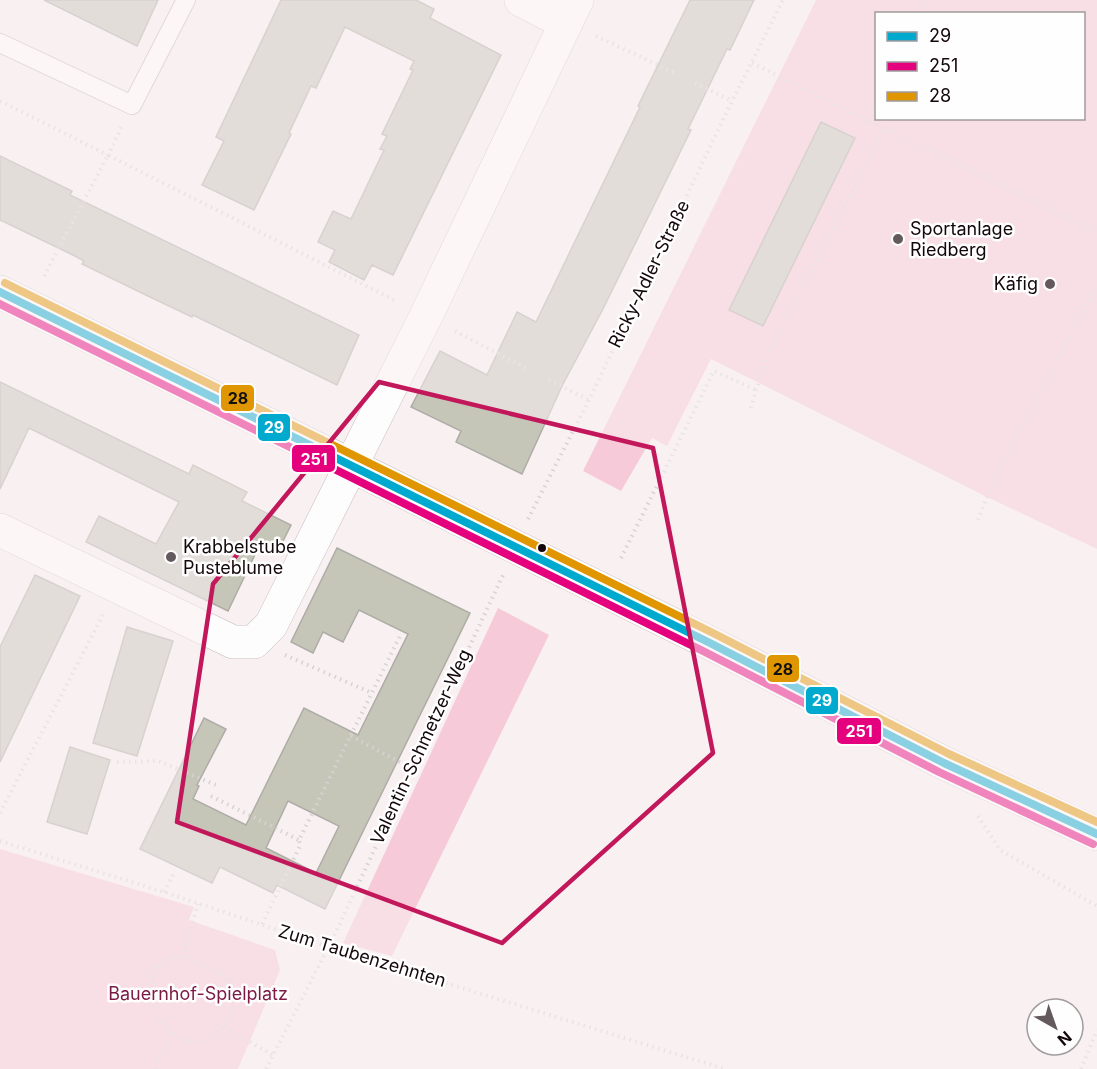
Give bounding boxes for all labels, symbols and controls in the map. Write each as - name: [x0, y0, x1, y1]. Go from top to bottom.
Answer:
- legend: [875, 12, 1085, 120]
- text: 29: [929, 25, 951, 46]
- text: 251: [929, 55, 958, 76]
- text: 28: [929, 85, 951, 106]
- street label: Ricky-Adler-Straße: [604, 196, 693, 351]
- place label: Sportanlage Riedberg: [910, 218, 1013, 260]
- marker: Sportanlage Riedberg: [891, 232, 905, 246]
- place label: Käfig: [994, 273, 1038, 294]
- marker: Käfig: [1043, 277, 1057, 291]
- line badge: 28: [220, 384, 255, 412]
- text: 28: [228, 388, 248, 408]
- line badge: 29: [257, 413, 291, 442]
- text: 29: [264, 417, 284, 437]
- line badge: 251: [291, 444, 336, 473]
- text: 251: [300, 449, 328, 469]
- place label: Krabbelstube Pusteblume: [183, 536, 296, 578]
- unlabelled marker: [536, 542, 548, 554]
- marker: Krabbelstube Pusteblume: [164, 550, 178, 564]
- street label: Valentin-Schmetzer-Weg: [366, 646, 475, 848]
- line badge: 28: [766, 654, 800, 683]
- text: 28: [773, 659, 793, 679]
- line badge: 29: [805, 686, 839, 715]
- text: 29: [812, 690, 832, 710]
- line badge: 251: [836, 717, 882, 745]
- text: 251: [845, 721, 873, 741]
- street label: Zum Taubenzehnten: [276, 920, 449, 991]
- park label: Bauernhof-Spielplatz: [108, 983, 288, 1004]
- north arrow: [1025, 997, 1085, 1057]
- text: N: [1054, 1027, 1076, 1050]

